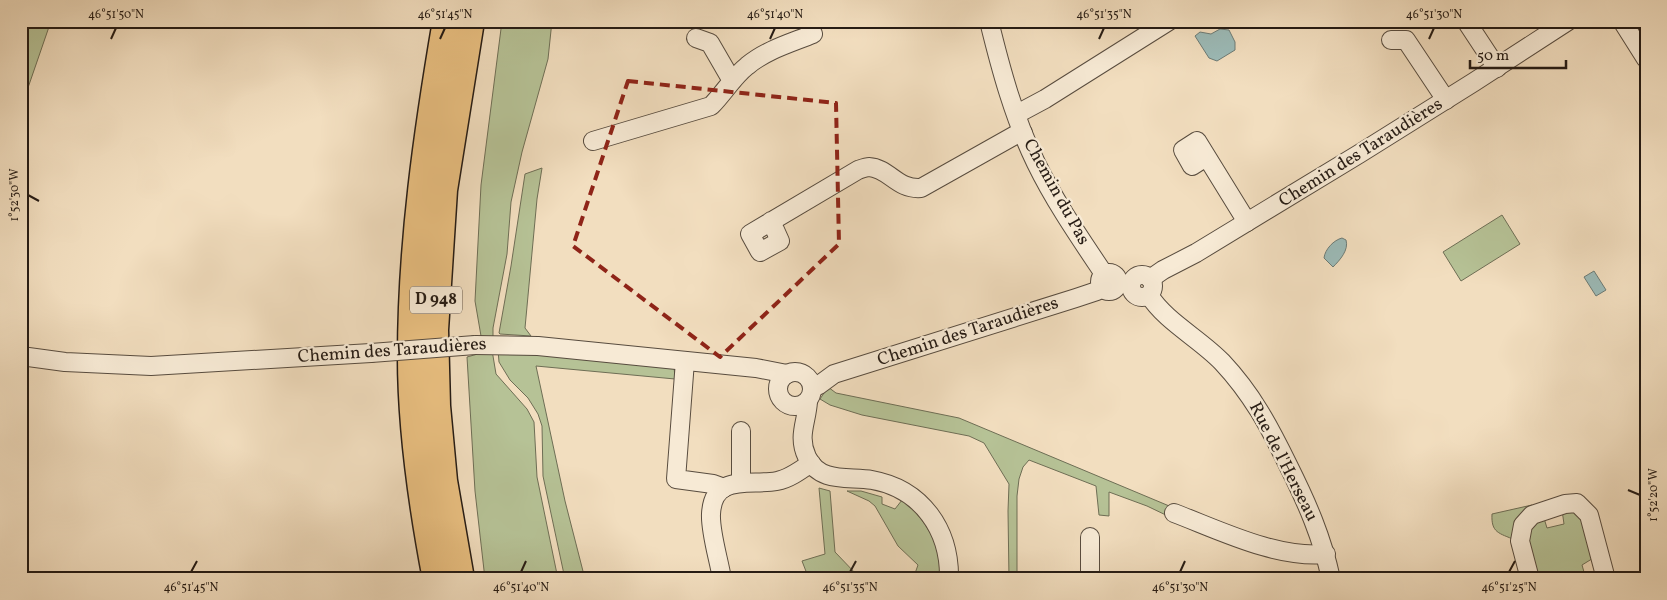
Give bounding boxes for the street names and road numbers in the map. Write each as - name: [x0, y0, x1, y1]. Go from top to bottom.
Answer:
- street label: Chemin des Taraudières: [1274, 92, 1448, 214]
- street label: Chemin du Pas: [1017, 134, 1095, 250]
- road number: D 948: [410, 286, 462, 314]
- street label: Chemin des Taraudières: [874, 291, 1062, 373]
- street label: Chemin des Taraudières: [297, 332, 487, 370]
- street label: Rue de l'Herseau: [1242, 398, 1324, 526]

